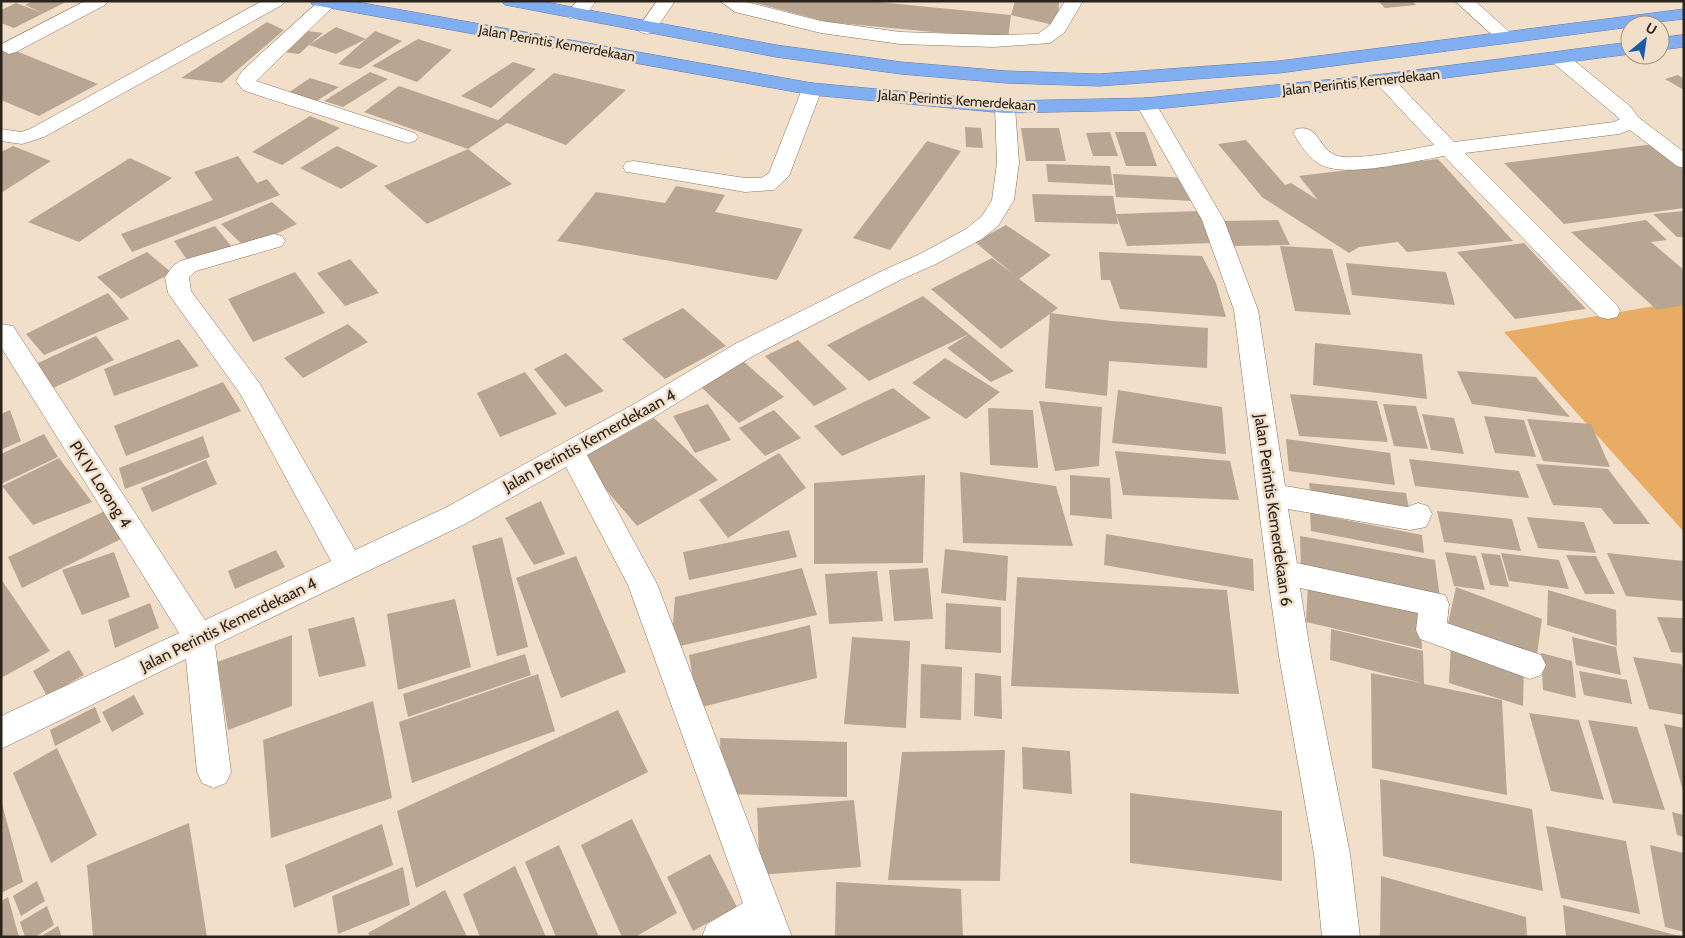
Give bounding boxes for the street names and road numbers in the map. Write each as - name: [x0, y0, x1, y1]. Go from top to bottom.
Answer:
- street label: Jalan Perintis Kemerdekaan: [476, 20, 637, 66]
- street label: Jalan Perintis Kemerdekaan: [1280, 65, 1441, 99]
- street label: Jalan Perintis Kemerdekaan: [876, 85, 1037, 115]
- street label: Jalan Perintis Kemerdekaan 4: [499, 385, 679, 496]
- street label: Jalan Perintis Kemerdekaan 6: [1250, 412, 1296, 607]
- street label: PK IV Lorong 4: [66, 437, 136, 531]
- street label: Jalan Perintis Kemerdekaan 4: [136, 573, 320, 676]

